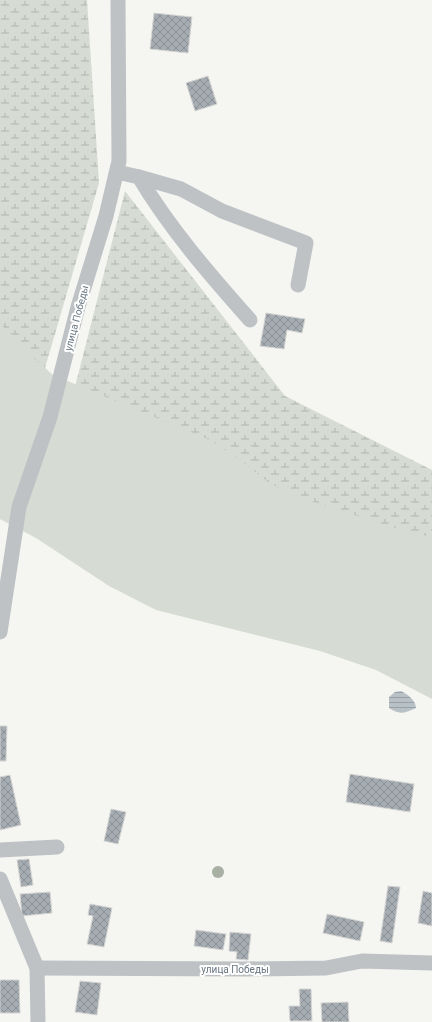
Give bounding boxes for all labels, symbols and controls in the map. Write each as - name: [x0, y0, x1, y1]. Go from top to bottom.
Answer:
- street label: улица Победы: [62, 284, 91, 352]
- street label: улица Победы: [201, 964, 269, 975]

